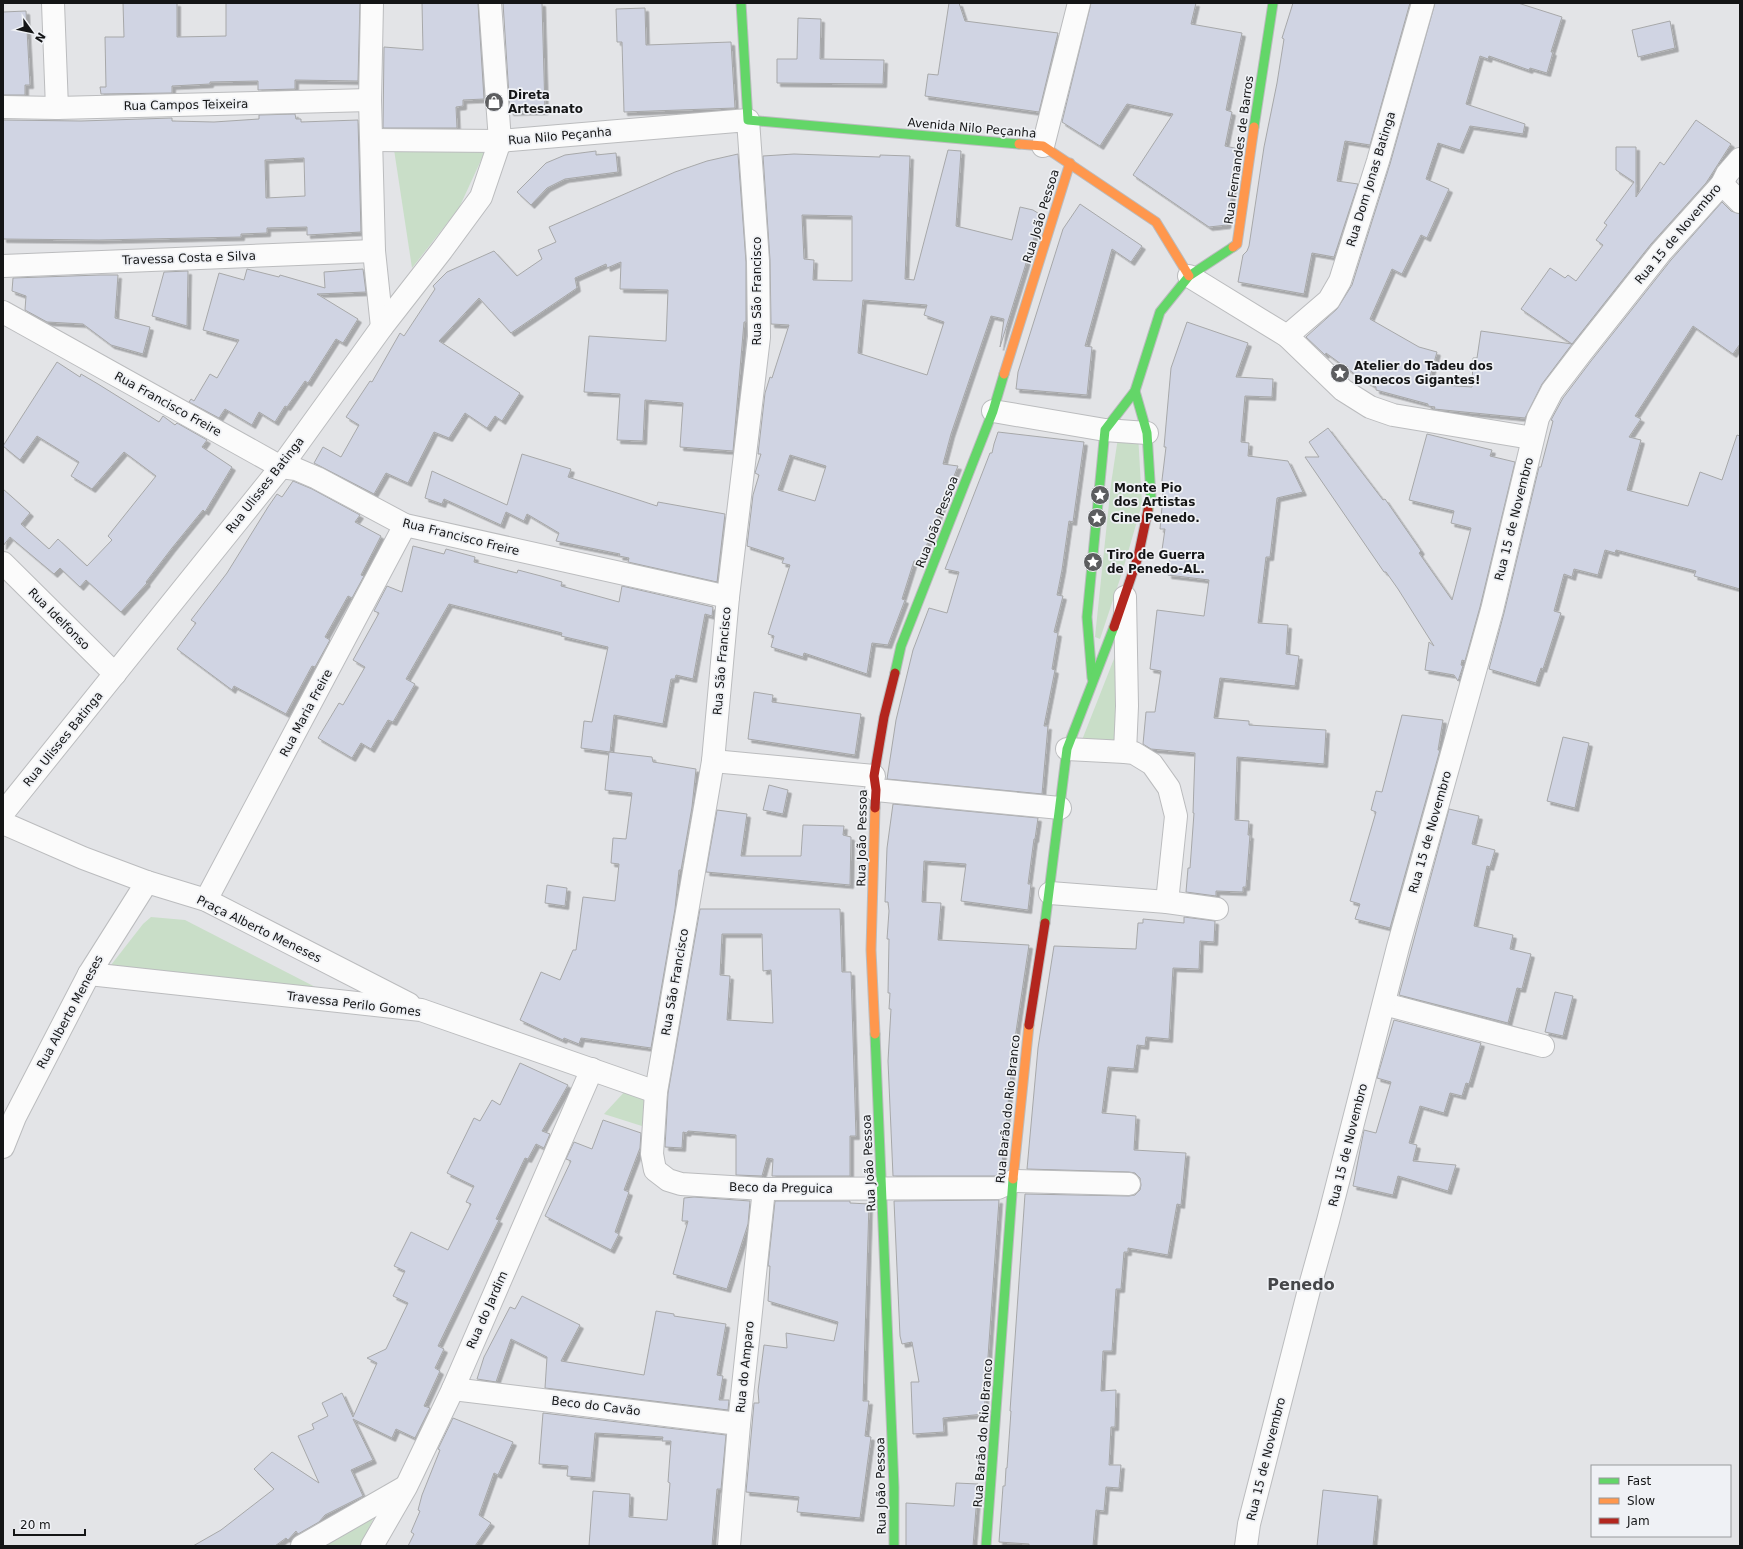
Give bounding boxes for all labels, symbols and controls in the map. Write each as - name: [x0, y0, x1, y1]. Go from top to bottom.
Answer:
- north arrow: [12, 12, 52, 52]
- text: N: [32, 30, 48, 45]
- street label: Rua Fernandes de Barros: [1222, 75, 1256, 225]
- place label: Direta Artesanato: [508, 88, 583, 116]
- shop icon: Direta Artesanato: [483, 91, 505, 113]
- street label: Rua Campos Teixeira: [124, 97, 248, 113]
- street label: Rua Dom Jonas Batinga: [1344, 110, 1398, 248]
- street label: Avenida Nilo Peçanha: [907, 115, 1037, 141]
- street label: Rua Nilo Peçanha: [508, 124, 612, 148]
- street label: Rua João Pessoa: [1020, 167, 1062, 265]
- street label: Rua 15 de Novembro: [1632, 181, 1724, 287]
- street label: Rua São Francisco: [750, 237, 764, 345]
- street label: Travessa Costa e Silva: [121, 249, 256, 267]
- place label: Atelier do Tadeu dos Bonecos Gigantes!: [1354, 359, 1493, 387]
- place icon: Atelier do Tadeu dos Bonecos Gigantes!: [1329, 362, 1351, 384]
- street label: Rua Francisco Freire: [112, 369, 224, 439]
- street label: Rua Ulisses Batinga: [223, 434, 307, 536]
- street label: Rua 15 de Novembro: [1492, 456, 1536, 582]
- street label: Rua João Pessoa: [913, 474, 961, 570]
- place label: Monte Pio dos Artistas: [1114, 481, 1195, 509]
- place icon: Monte Pio dos Artistas: [1089, 484, 1111, 506]
- place icon: Cine Penedo.: [1086, 507, 1108, 529]
- place label: Cine Penedo.: [1111, 511, 1200, 525]
- street label: Rua Francisco Freire: [401, 516, 521, 558]
- place label: Tiro de Guerra de Penedo-AL.: [1107, 548, 1205, 576]
- place icon: Tiro de Guerra de Penedo-AL.: [1082, 551, 1104, 573]
- street label: Rua Idelfonso: [25, 585, 93, 653]
- street label: Rua São Francisco: [710, 606, 734, 716]
- street label: Rua Maria Freire: [277, 667, 335, 759]
- street label: Rua Ulisses Batinga: [20, 689, 106, 789]
- street label: Rua 15 de Novembro: [1406, 769, 1454, 895]
- street label: Rua João Pessoa: [854, 789, 870, 887]
- street label: Praça Alberto Meneses: [194, 893, 324, 965]
- street label: Rua São Francisco: [659, 927, 691, 1037]
- street label: Rua Alberto Meneses: [34, 953, 106, 1071]
- street label: Travessa Perilo Gomes: [285, 989, 422, 1019]
- street label: Rua Barão do Rio Branco: [993, 1034, 1023, 1184]
- street label: Rua 15 de Novembro: [1326, 1082, 1370, 1208]
- street label: Rua João Pessoa: [859, 1114, 879, 1212]
- street label: Beco da Preguica: [729, 1180, 833, 1196]
- street label: Rua do Jardim: [464, 1269, 510, 1351]
- district label: Penedo: [1267, 1275, 1335, 1294]
- street label: Rua do Amparo: [733, 1320, 757, 1414]
- street label: Rua Barão do Rio Branco: [971, 1358, 995, 1508]
- street label: Beco do Cavão: [551, 1394, 641, 1418]
- street label: Rua 15 de Novembro: [1244, 1396, 1288, 1522]
- street label: Rua João Pessoa: [873, 1437, 889, 1535]
- legend: [1591, 1465, 1731, 1537]
- text: Fast: [1627, 1474, 1651, 1488]
- text: Slow: [1627, 1494, 1655, 1508]
- scale bar: [14, 1511, 85, 1537]
- text: Jam: [1626, 1514, 1650, 1528]
- text: 20 m: [20, 1518, 51, 1532]

